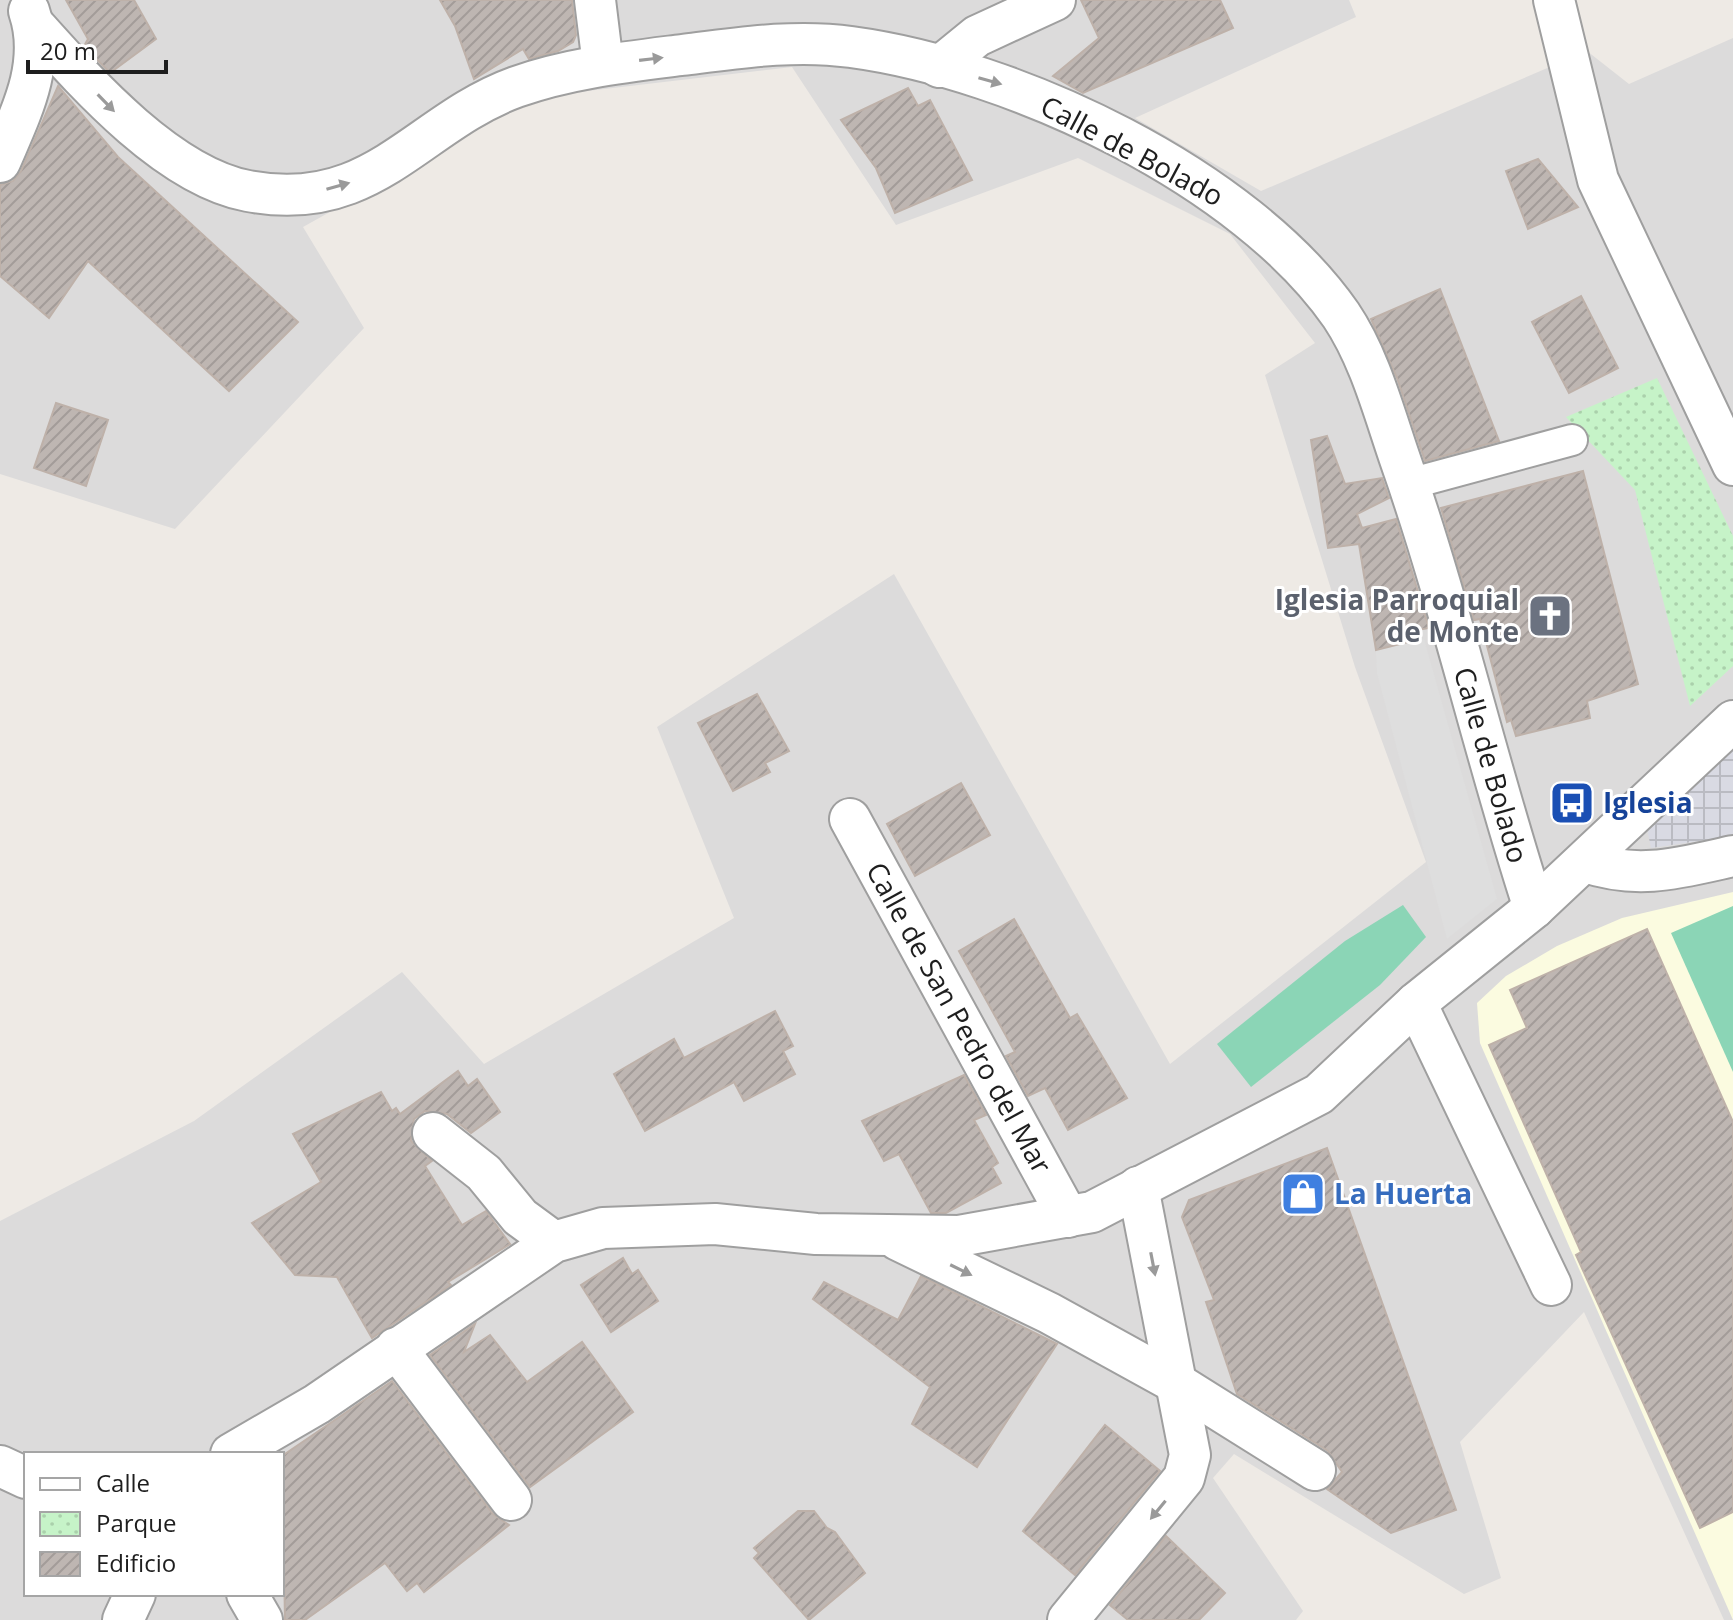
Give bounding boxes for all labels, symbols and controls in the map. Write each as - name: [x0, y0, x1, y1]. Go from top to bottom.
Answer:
- scale bar: [28, 24, 166, 74]
- text: 20 m: [40, 34, 96, 67]
- one-way arrow: [639, 52, 664, 65]
- one-way arrow: [977, 76, 1002, 88]
- street label: Calle de Bolado: [1034, 86, 1231, 214]
- one-way arrow: [96, 93, 114, 112]
- one-way arrow: [326, 179, 350, 192]
- place label: Iglesia Parroquial de Monte: [1275, 580, 1519, 650]
- church icon: Iglesia Parroquial de Monte: [1526, 592, 1574, 640]
- street label: Calle de Bolado: [1446, 662, 1538, 867]
- bus stop icon: Iglesia: [1548, 779, 1596, 827]
- place label: Iglesia: [1603, 783, 1693, 821]
- street label: Calle de San Pedro del Mar: [858, 855, 1062, 1180]
- shop icon: La Huerta: [1279, 1170, 1327, 1218]
- place label: La Huerta: [1334, 1174, 1472, 1212]
- one-way arrow: [1147, 1252, 1159, 1277]
- one-way arrow: [950, 1263, 973, 1277]
- legend: [24, 1452, 284, 1596]
- text: Calle: [96, 1466, 150, 1499]
- one-way arrow: [1150, 1500, 1167, 1520]
- text: Parque: [96, 1506, 176, 1539]
- text: Edificio: [96, 1546, 176, 1579]

